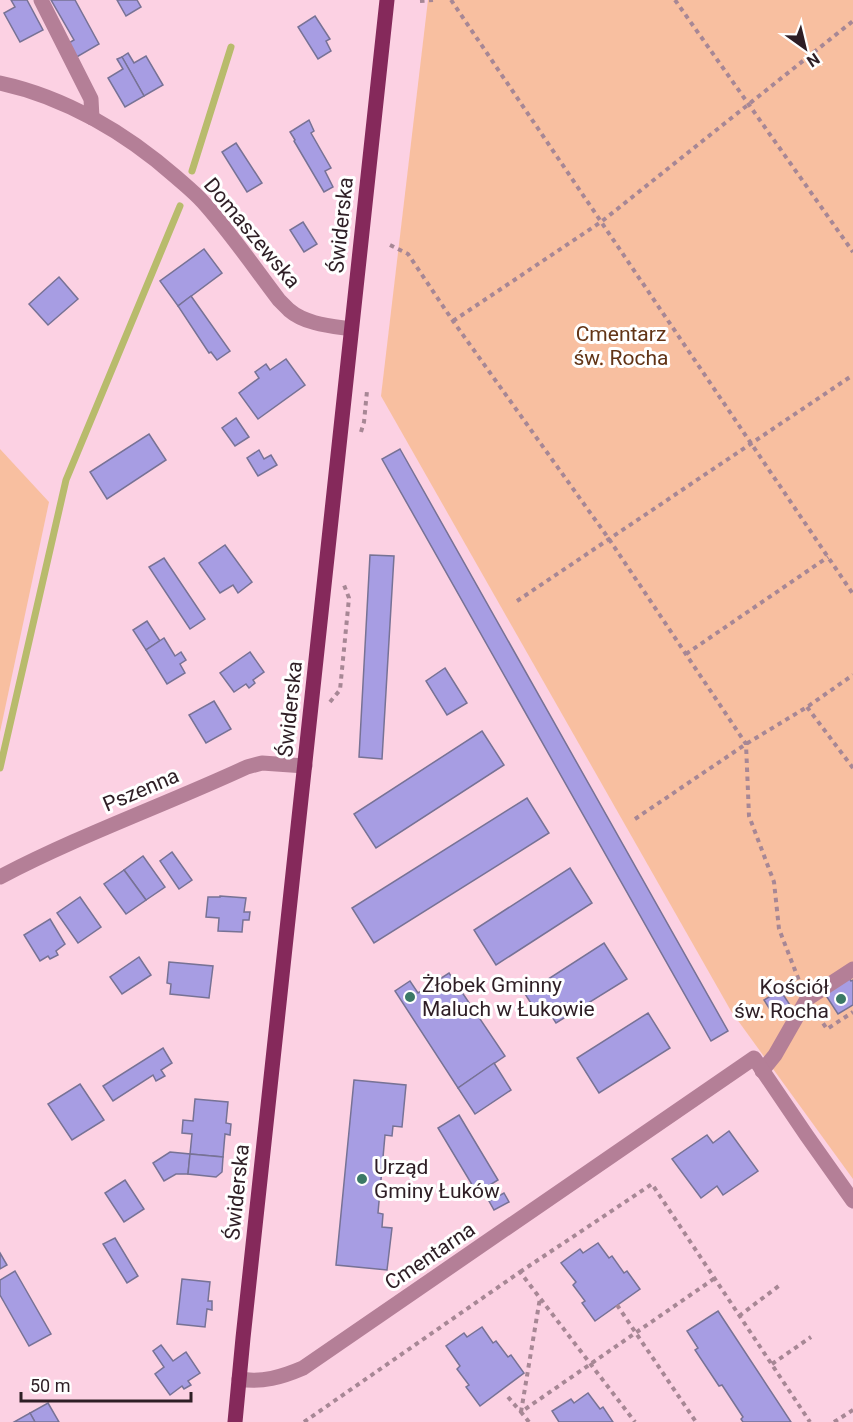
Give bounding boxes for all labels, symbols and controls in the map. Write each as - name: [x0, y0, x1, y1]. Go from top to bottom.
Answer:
- north arrow: [775, 18, 835, 78]
- text: N: [803, 49, 823, 71]
- street label: Domaszewska: [199, 173, 305, 293]
- street label: Świderska: [324, 176, 358, 274]
- park label: Cmentarz św. Rocha: [574, 322, 669, 370]
- street label: Świderska: [273, 660, 307, 758]
- street label: Pszenna: [99, 763, 183, 817]
- place label: Żłobek Gminny Maluch w Łukowie: [422, 973, 595, 1021]
- place label: Kościół św. Rocha: [734, 975, 829, 1023]
- marker: Żłobek Gminny Maluch w Łukowie: [403, 990, 417, 1004]
- marker: Kościół św. Rocha: [834, 992, 848, 1006]
- street label: Świderska: [220, 1143, 254, 1241]
- place label: Urząd Gminy Łuków: [374, 1155, 500, 1203]
- marker: Urząd Gminy Łuków: [355, 1172, 369, 1186]
- street label: Cmentarna: [380, 1217, 480, 1295]
- scale bar: [21, 1365, 190, 1403]
- text: 50 m: [30, 1375, 70, 1396]

